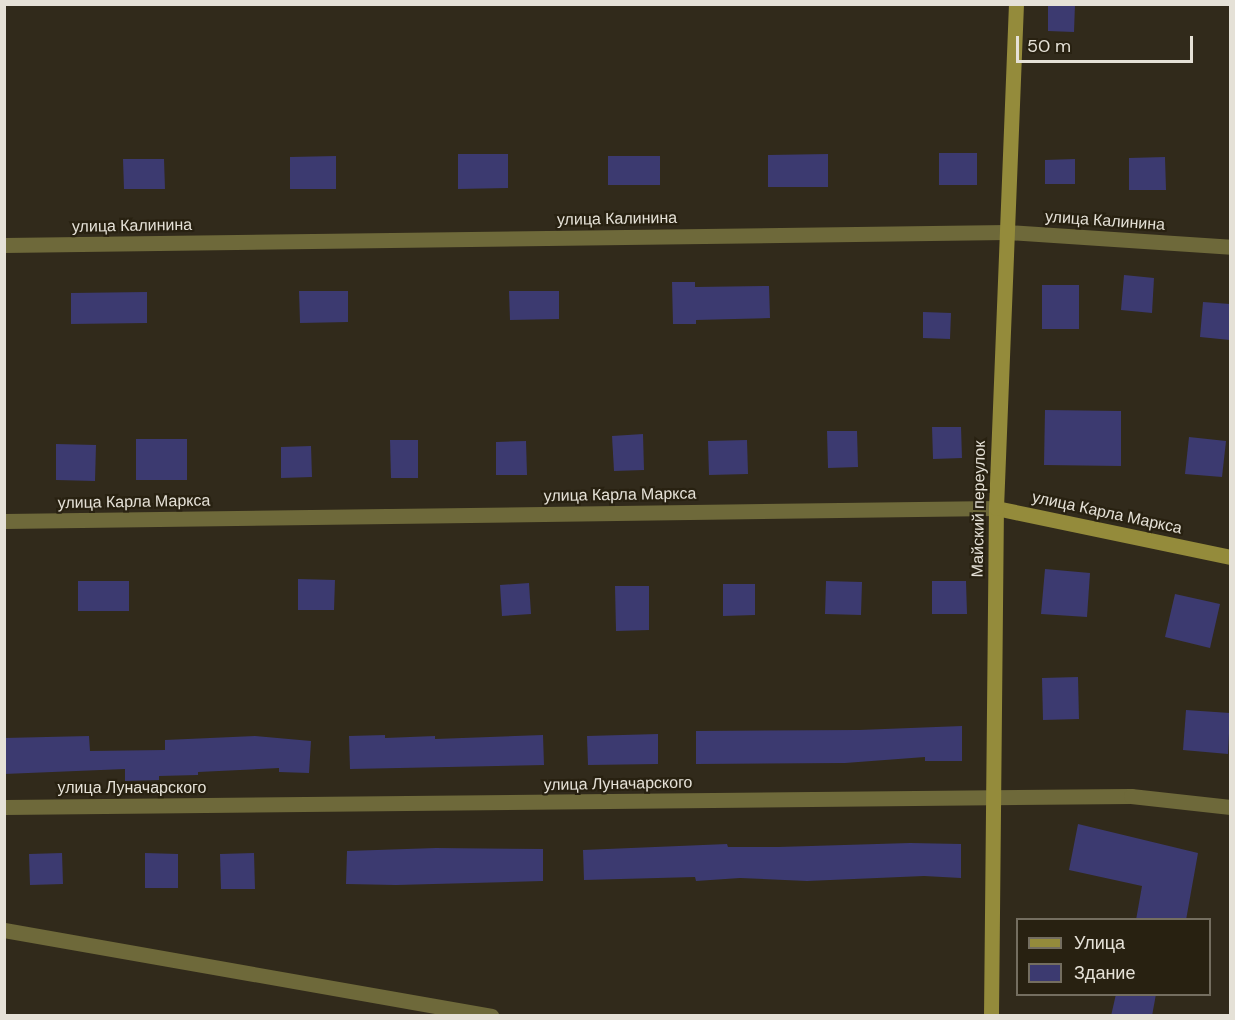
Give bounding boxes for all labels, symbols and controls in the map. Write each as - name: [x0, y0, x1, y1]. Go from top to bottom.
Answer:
- scale bar: [1019, 24, 1196, 62]
- text: 50 m: [1027, 34, 1071, 58]
- street label: улица Калинина: [1044, 207, 1166, 235]
- street label: улица Калинина: [557, 208, 677, 230]
- street label: улица Калинина: [72, 215, 192, 237]
- street label: Майский переулок: [968, 440, 990, 578]
- street label: улица Карла Маркса: [544, 484, 696, 506]
- street label: улица Карла Маркса: [1030, 488, 1184, 538]
- street label: улица Карла Маркса: [58, 491, 210, 513]
- street label: улица Луначарского: [543, 773, 693, 795]
- street label: улица Луначарского: [58, 778, 206, 798]
- legend: [1016, 918, 1211, 996]
- text: Улица: [1074, 931, 1125, 955]
- text: Здание: [1074, 961, 1135, 985]

